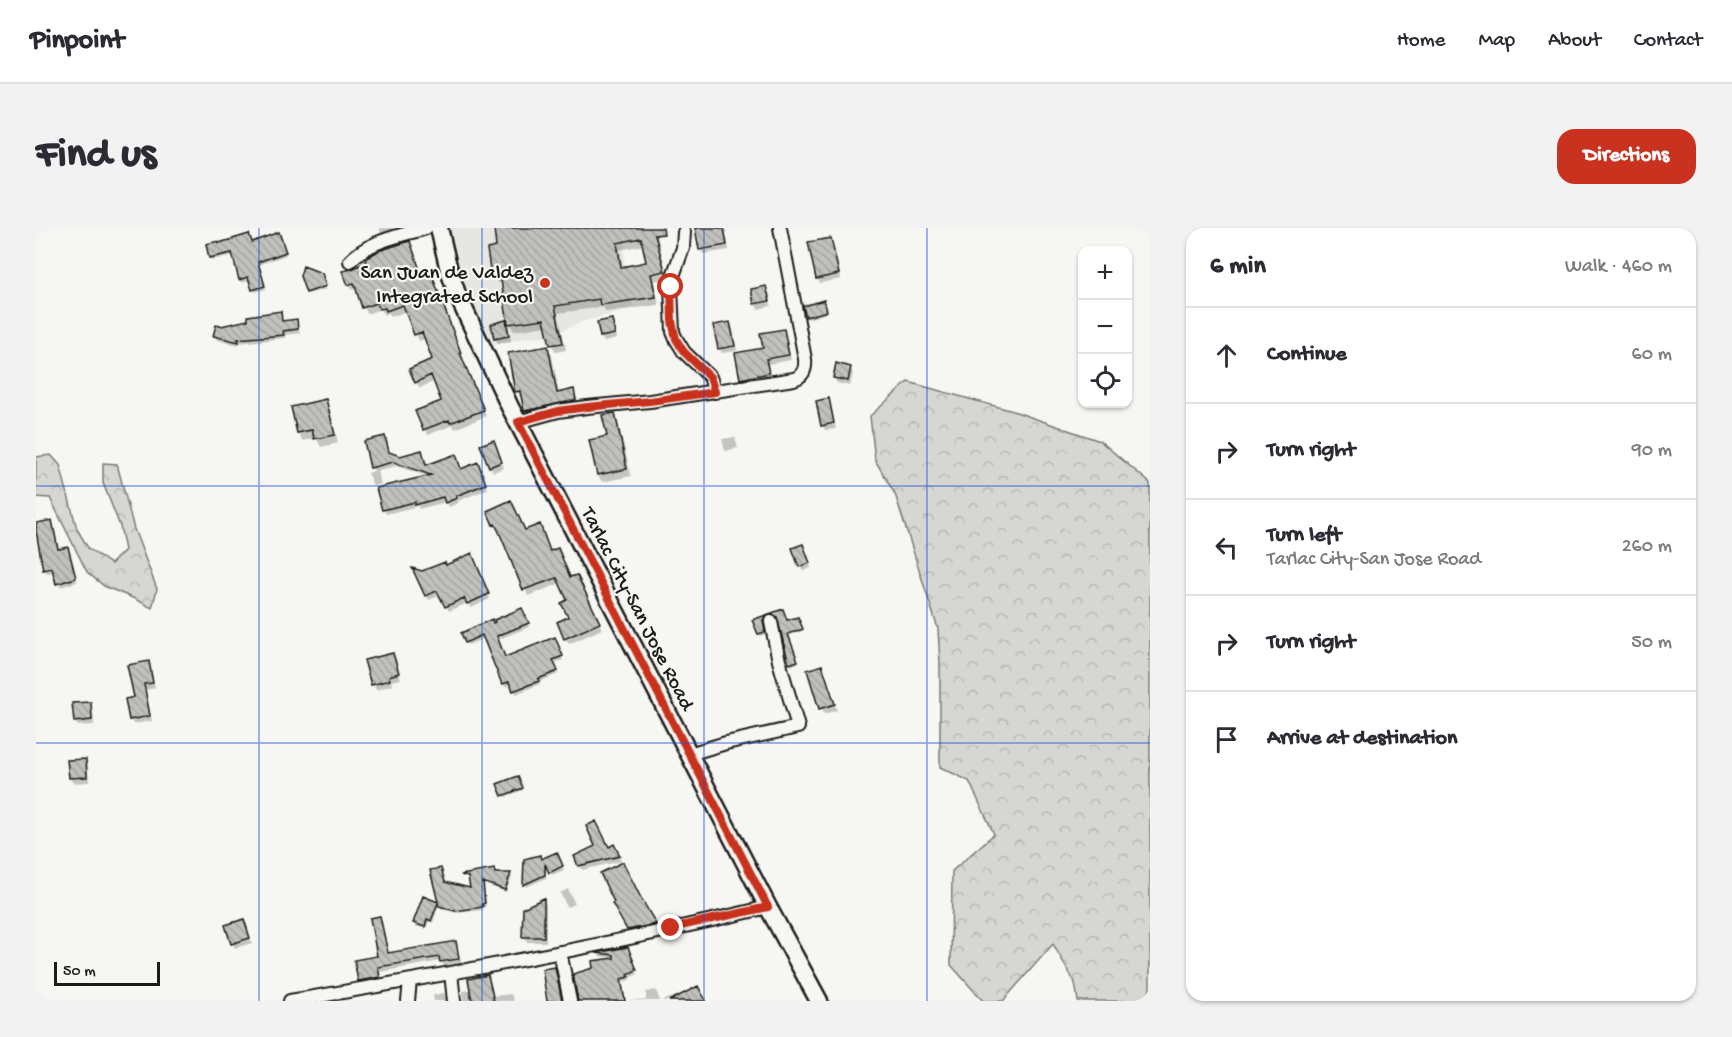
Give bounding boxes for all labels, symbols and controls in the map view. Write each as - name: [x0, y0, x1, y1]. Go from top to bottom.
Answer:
- text: Pinpoint: [30, 25, 124, 58]
- text: Home: [1397, 29, 1445, 54]
- text: Map: [1478, 29, 1515, 54]
- text: About: [1548, 29, 1601, 54]
- text: Contact: [1634, 29, 1702, 54]
- button: Directions: [1557, 129, 1696, 184]
- text: Find us: [36, 132, 156, 181]
- map controls: [1078, 246, 1132, 408]
- button: +: [1078, 246, 1132, 300]
- text: 6 min: [1210, 252, 1266, 283]
- text: Walk · 460 m: [1565, 256, 1672, 279]
- place label: San Juan de Valdez Integrated School: [361, 262, 534, 311]
- route start: [657, 273, 683, 299]
- marker: San Juan de Valdez Integrated School: [538, 276, 552, 290]
- button: −: [1078, 300, 1132, 354]
- icon: ahead: [1210, 339, 1243, 372]
- text: Continue: [1267, 342, 1347, 368]
- text: 60 m: [1632, 344, 1672, 367]
- button: locate: [1078, 354, 1132, 408]
- icon: right: [1210, 435, 1243, 468]
- text: Turn right: [1267, 438, 1355, 464]
- text: 90 m: [1632, 440, 1672, 463]
- street label: Tarlac City-San Jose Road: [573, 503, 699, 717]
- text: Turn left: [1267, 523, 1341, 549]
- icon: left: [1210, 531, 1243, 564]
- text: 260 m: [1622, 536, 1672, 559]
- text: Tarlac City-San Jose Road: [1267, 549, 1481, 572]
- icon: right: [1210, 627, 1243, 660]
- text: Turn right: [1267, 630, 1355, 656]
- text: 50 m: [1631, 632, 1672, 655]
- icon: arrive: [1210, 723, 1243, 756]
- text: Arrive at destination: [1267, 726, 1457, 752]
- route end: [657, 914, 683, 940]
- scale bar: [54, 959, 160, 986]
- text: 50 m: [63, 963, 96, 982]

